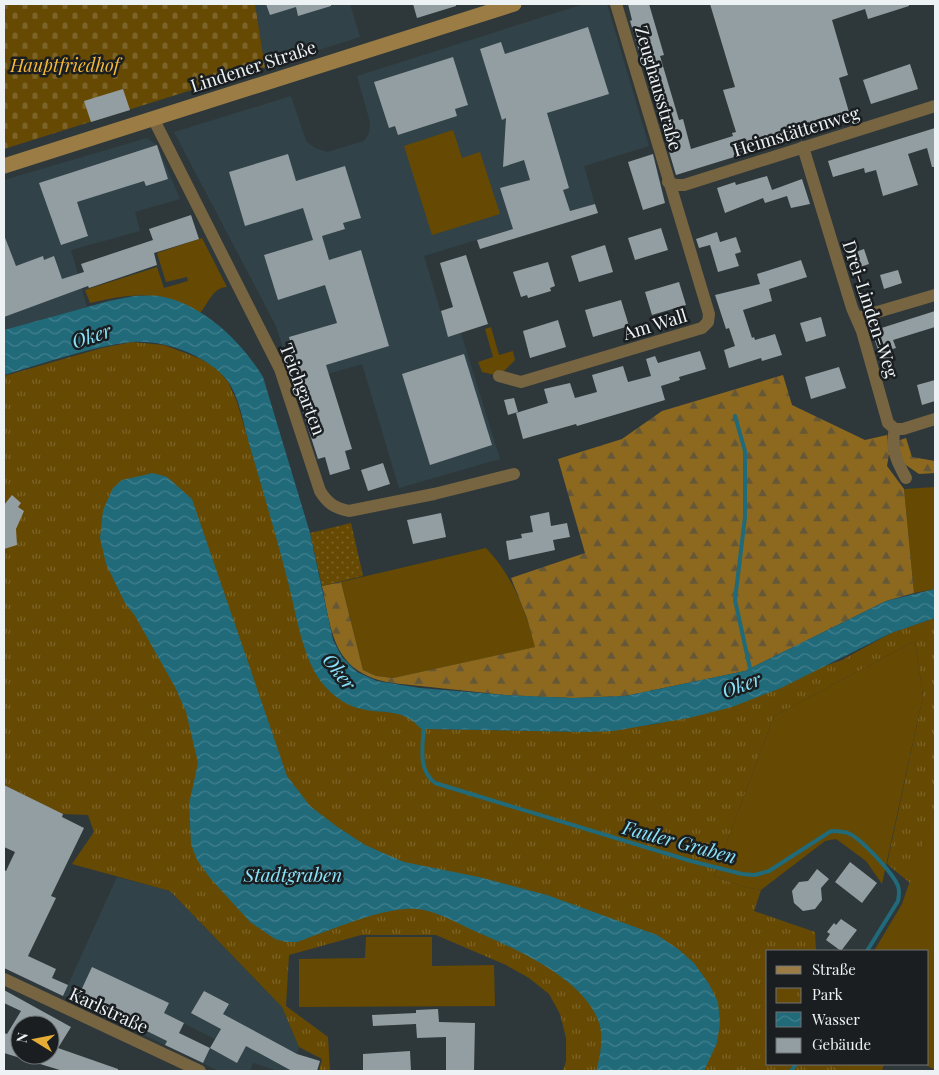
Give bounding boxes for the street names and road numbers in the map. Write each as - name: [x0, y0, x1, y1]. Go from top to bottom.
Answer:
- street label: Zeughausstraße: [630, 23, 688, 153]
- street label: Lindener Straße: [187, 34, 319, 98]
- street label: Heimstättenweg: [730, 100, 863, 162]
- street label: Drei-Linden-Weg: [837, 237, 905, 381]
- street label: Am Wall: [619, 303, 690, 345]
- street label: Teichgarten: [275, 340, 332, 439]
- street label: Karlstraße: [66, 981, 152, 1039]

